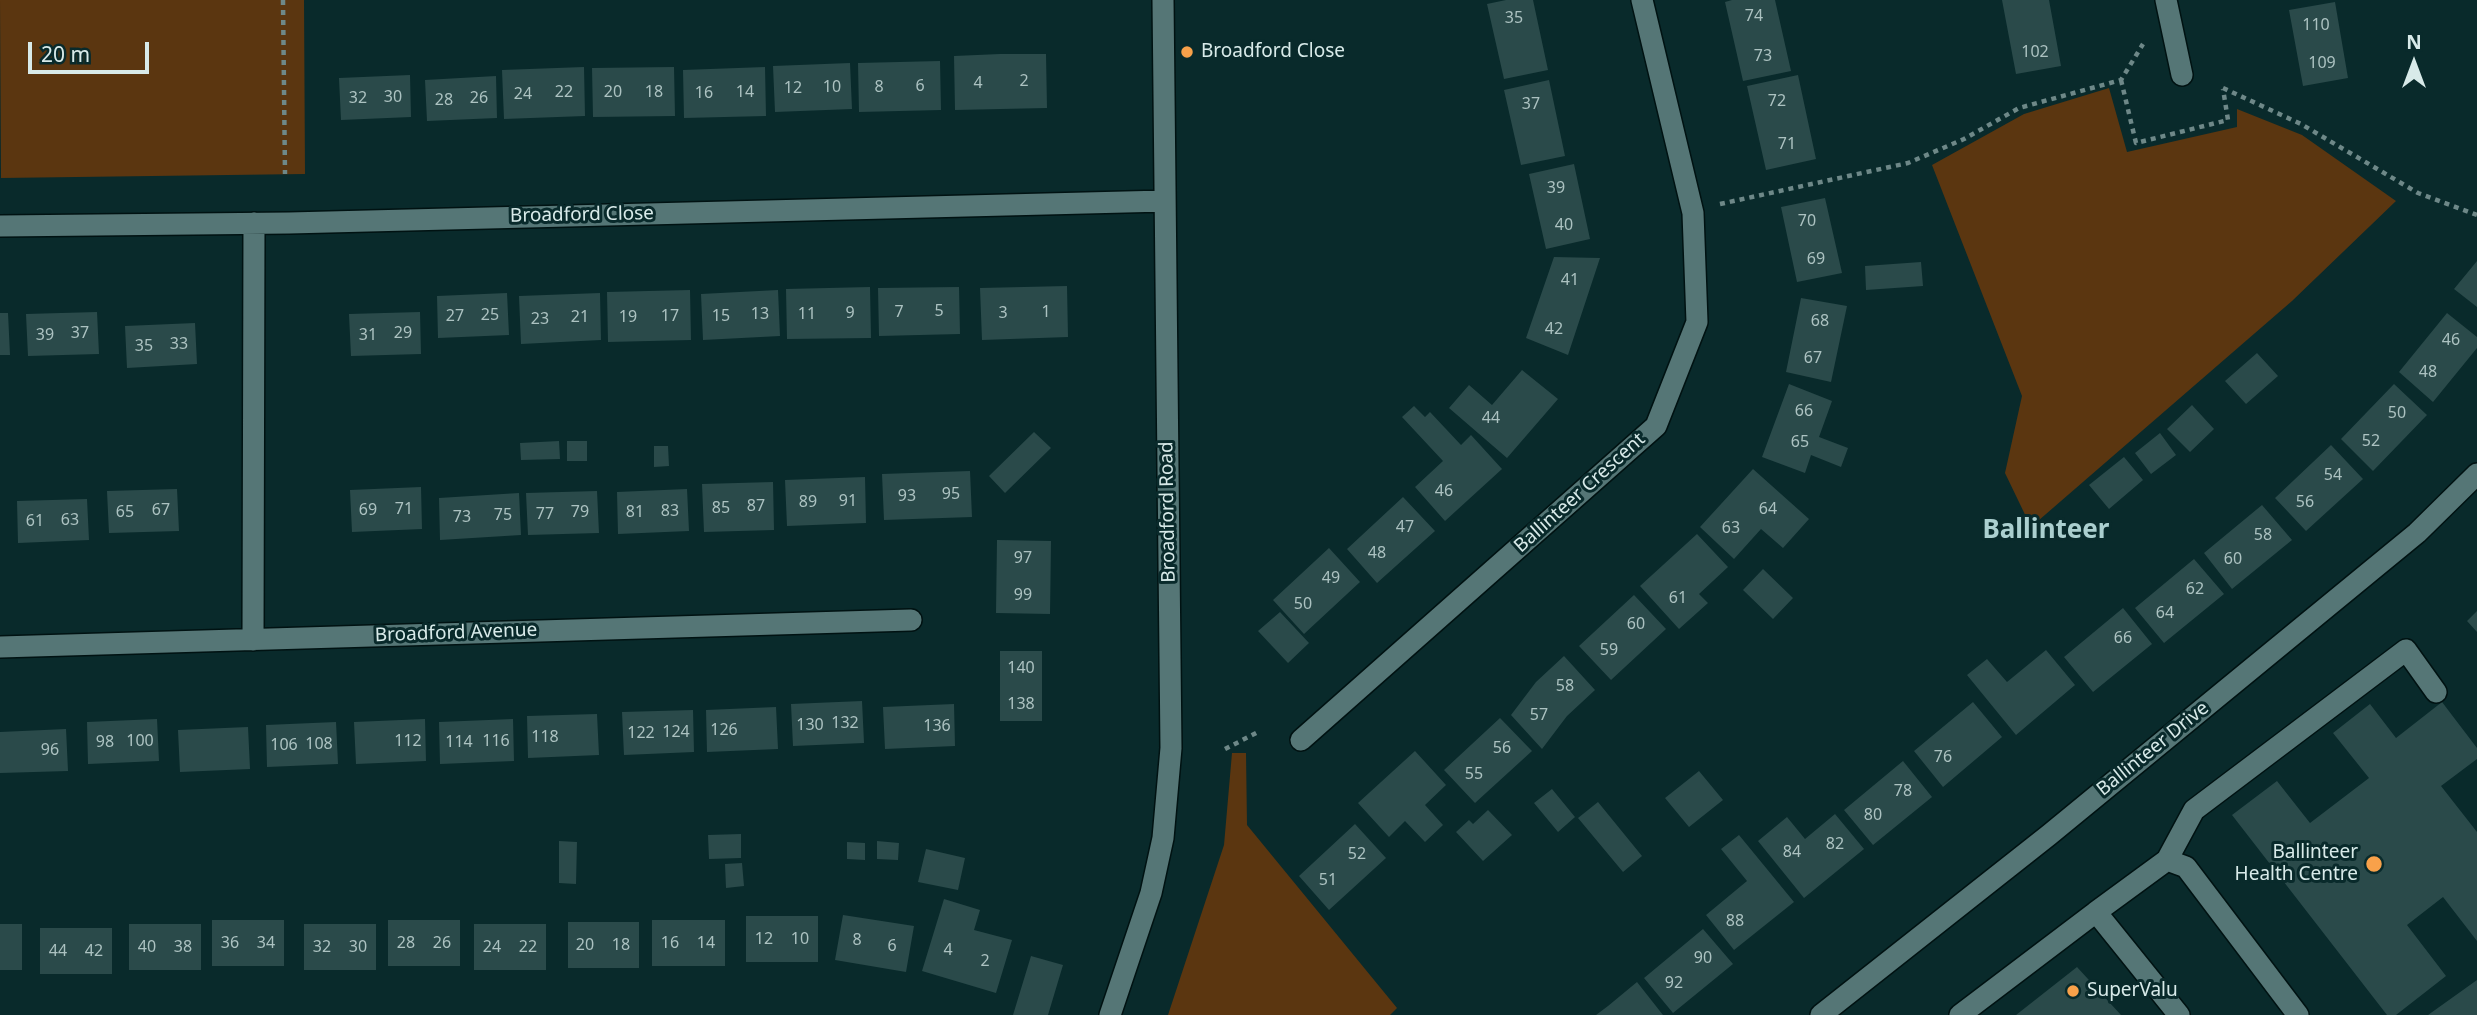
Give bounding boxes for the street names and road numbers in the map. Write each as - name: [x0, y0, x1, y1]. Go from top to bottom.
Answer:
- street label: Broadford Close: [510, 202, 654, 228]
- street label: Ballinteer Crescent: [1510, 428, 1650, 558]
- street label: Broadford Road: [1155, 441, 1181, 583]
- street label: Broadford Avenue: [374, 619, 538, 647]
- street label: Ballinteer Drive: [2092, 697, 2214, 801]

